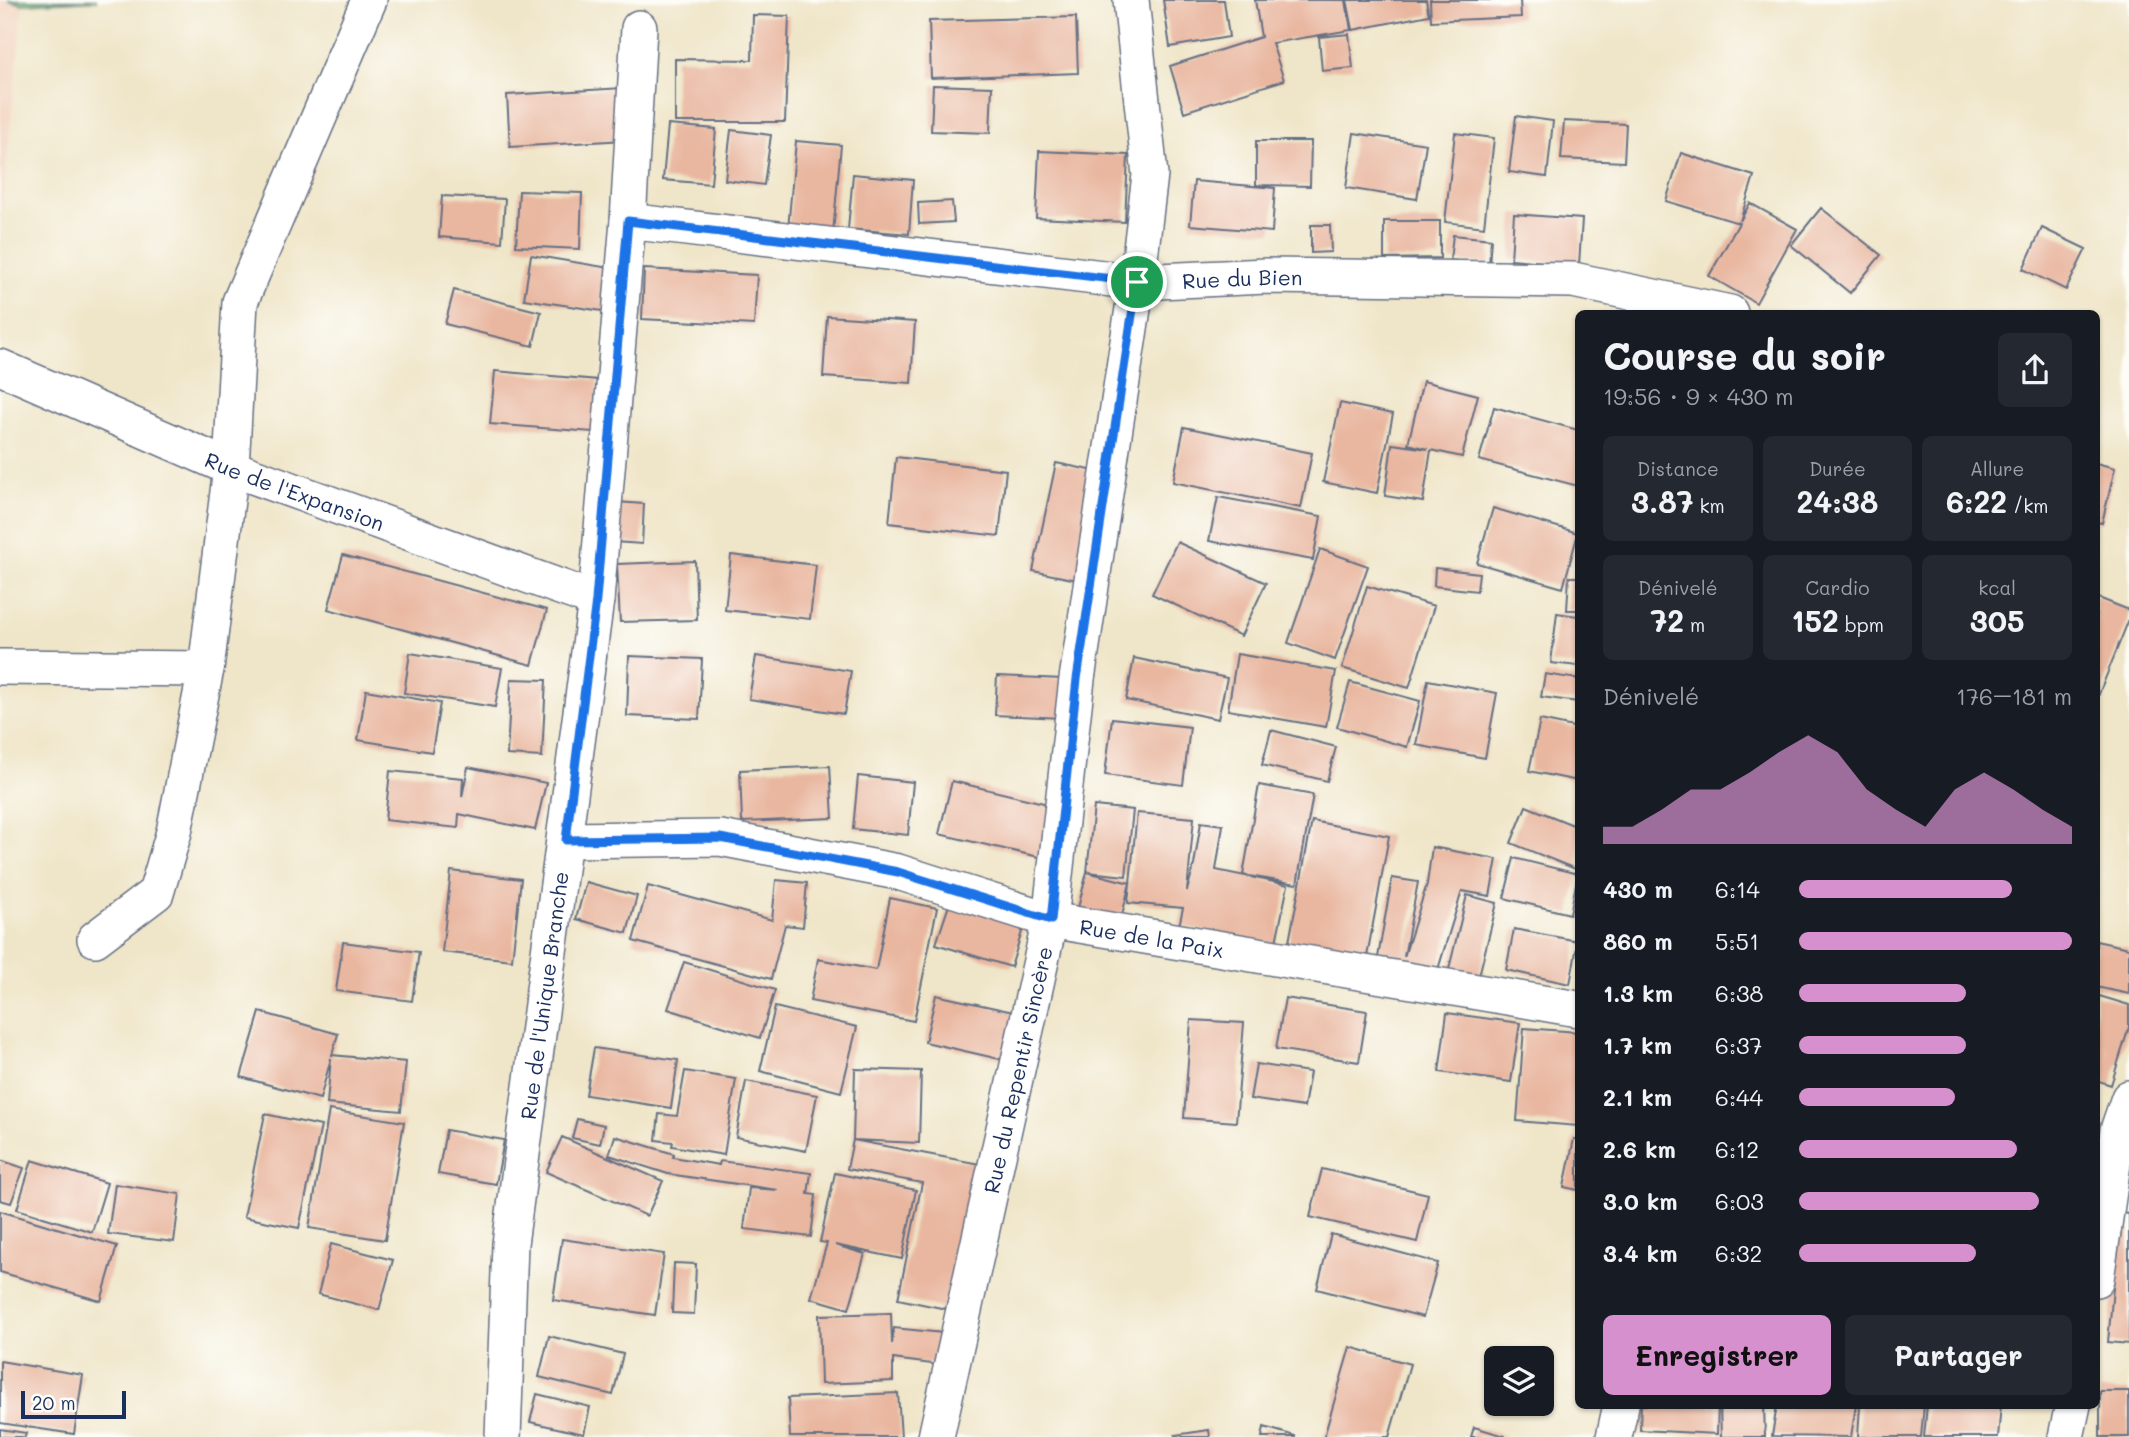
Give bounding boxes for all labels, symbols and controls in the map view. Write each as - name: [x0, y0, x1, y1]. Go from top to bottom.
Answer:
- pin: [1107, 252, 1167, 312]
- street label: Rue du Bien: [1181, 262, 1303, 293]
- icon: arrive: [1118, 263, 1156, 301]
- text: Course du soir: [1603, 330, 1886, 380]
- button: share: [1998, 333, 2072, 407]
- text: 19:56 · 9 × 430 m: [1603, 381, 1794, 411]
- street label: Rue de l'Expansion: [201, 445, 388, 536]
- text: Distance: [1637, 456, 1719, 481]
- text: Durée: [1809, 456, 1866, 481]
- text: Allure: [1970, 456, 2024, 481]
- text: 3.87: [1631, 481, 1693, 521]
- text: 24:38: [1797, 481, 1878, 521]
- text: 6:22: [1946, 481, 2007, 521]
- text: km: [1693, 493, 1725, 518]
- text: /km: [2007, 493, 2048, 518]
- text: Dénivelé: [1638, 575, 1718, 600]
- text: Cardio: [1805, 575, 1870, 600]
- text: kcal: [1978, 575, 2016, 600]
- text: 72: [1650, 600, 1684, 640]
- text: 152: [1791, 600, 1839, 640]
- text: 305: [1970, 600, 2025, 640]
- text: m: [1684, 612, 1705, 637]
- text: bpm: [1839, 612, 1884, 637]
- text: Dénivelé: [1603, 681, 1699, 711]
- text: 176–181 m: [1956, 681, 2072, 711]
- street label: Rue de l'Unique Branche: [513, 870, 573, 1121]
- text: 430 m: [1603, 874, 1673, 904]
- text: 6:14: [1715, 874, 1760, 904]
- street label: Rue de la Paix: [1078, 912, 1226, 963]
- text: 860 m: [1603, 926, 1673, 956]
- text: 5:51: [1715, 926, 1759, 956]
- street label: Rue du Repentir Sincère: [977, 944, 1057, 1196]
- text: 1.3 km: [1603, 978, 1673, 1008]
- text: 6:38: [1715, 978, 1763, 1008]
- text: 1.7 km: [1603, 1030, 1672, 1060]
- text: 6:37: [1715, 1030, 1762, 1060]
- text: 2.1 km: [1603, 1082, 1672, 1112]
- text: 6:44: [1715, 1082, 1763, 1112]
- text: 2.6 km: [1603, 1134, 1676, 1164]
- text: 6:12: [1715, 1134, 1759, 1164]
- text: 3.0 km: [1603, 1186, 1678, 1216]
- text: 6:03: [1715, 1186, 1764, 1216]
- text: 3.4 km: [1603, 1238, 1677, 1268]
- text: 6:32: [1715, 1238, 1762, 1268]
- button: Enregistrer: [1603, 1315, 1831, 1395]
- button: Partager: [1845, 1315, 2072, 1395]
- map controls: [1484, 1346, 1554, 1416]
- button: layers: [1484, 1346, 1554, 1416]
- scale bar: [21, 1388, 126, 1420]
- text: 20 m: [32, 1390, 76, 1415]

